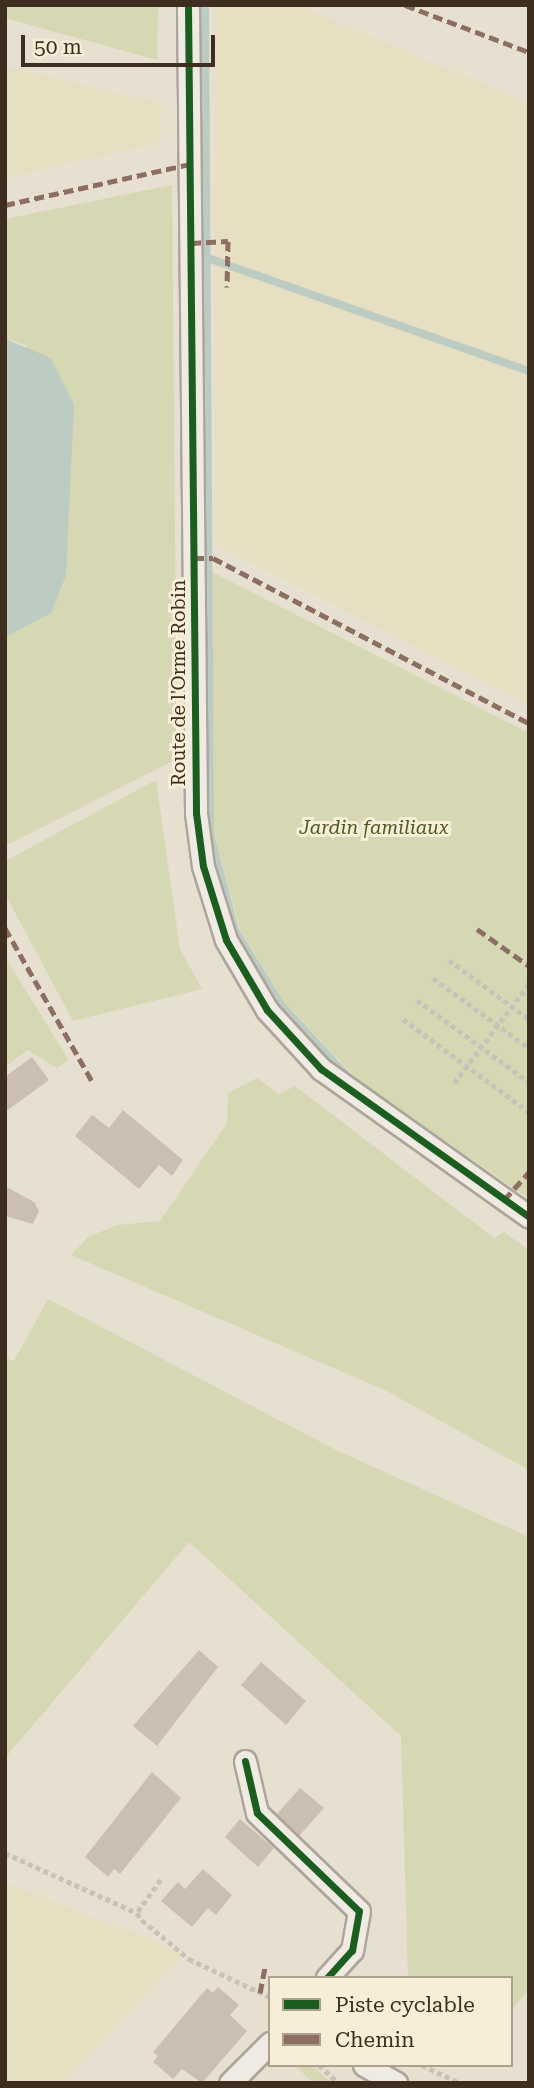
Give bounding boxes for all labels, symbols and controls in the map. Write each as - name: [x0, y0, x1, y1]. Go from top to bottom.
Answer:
- scale bar: [24, 21, 219, 65]
- text: 50 m: [34, 35, 82, 59]
- street label: Route de l'Orme Robin: [168, 580, 190, 786]
- park label: Jardin familiaux: [299, 817, 449, 839]
- legend: [268, 1976, 513, 2067]
- text: Piste cyclable: [335, 1993, 475, 2017]
- text: Chemin: [335, 2028, 415, 2052]

